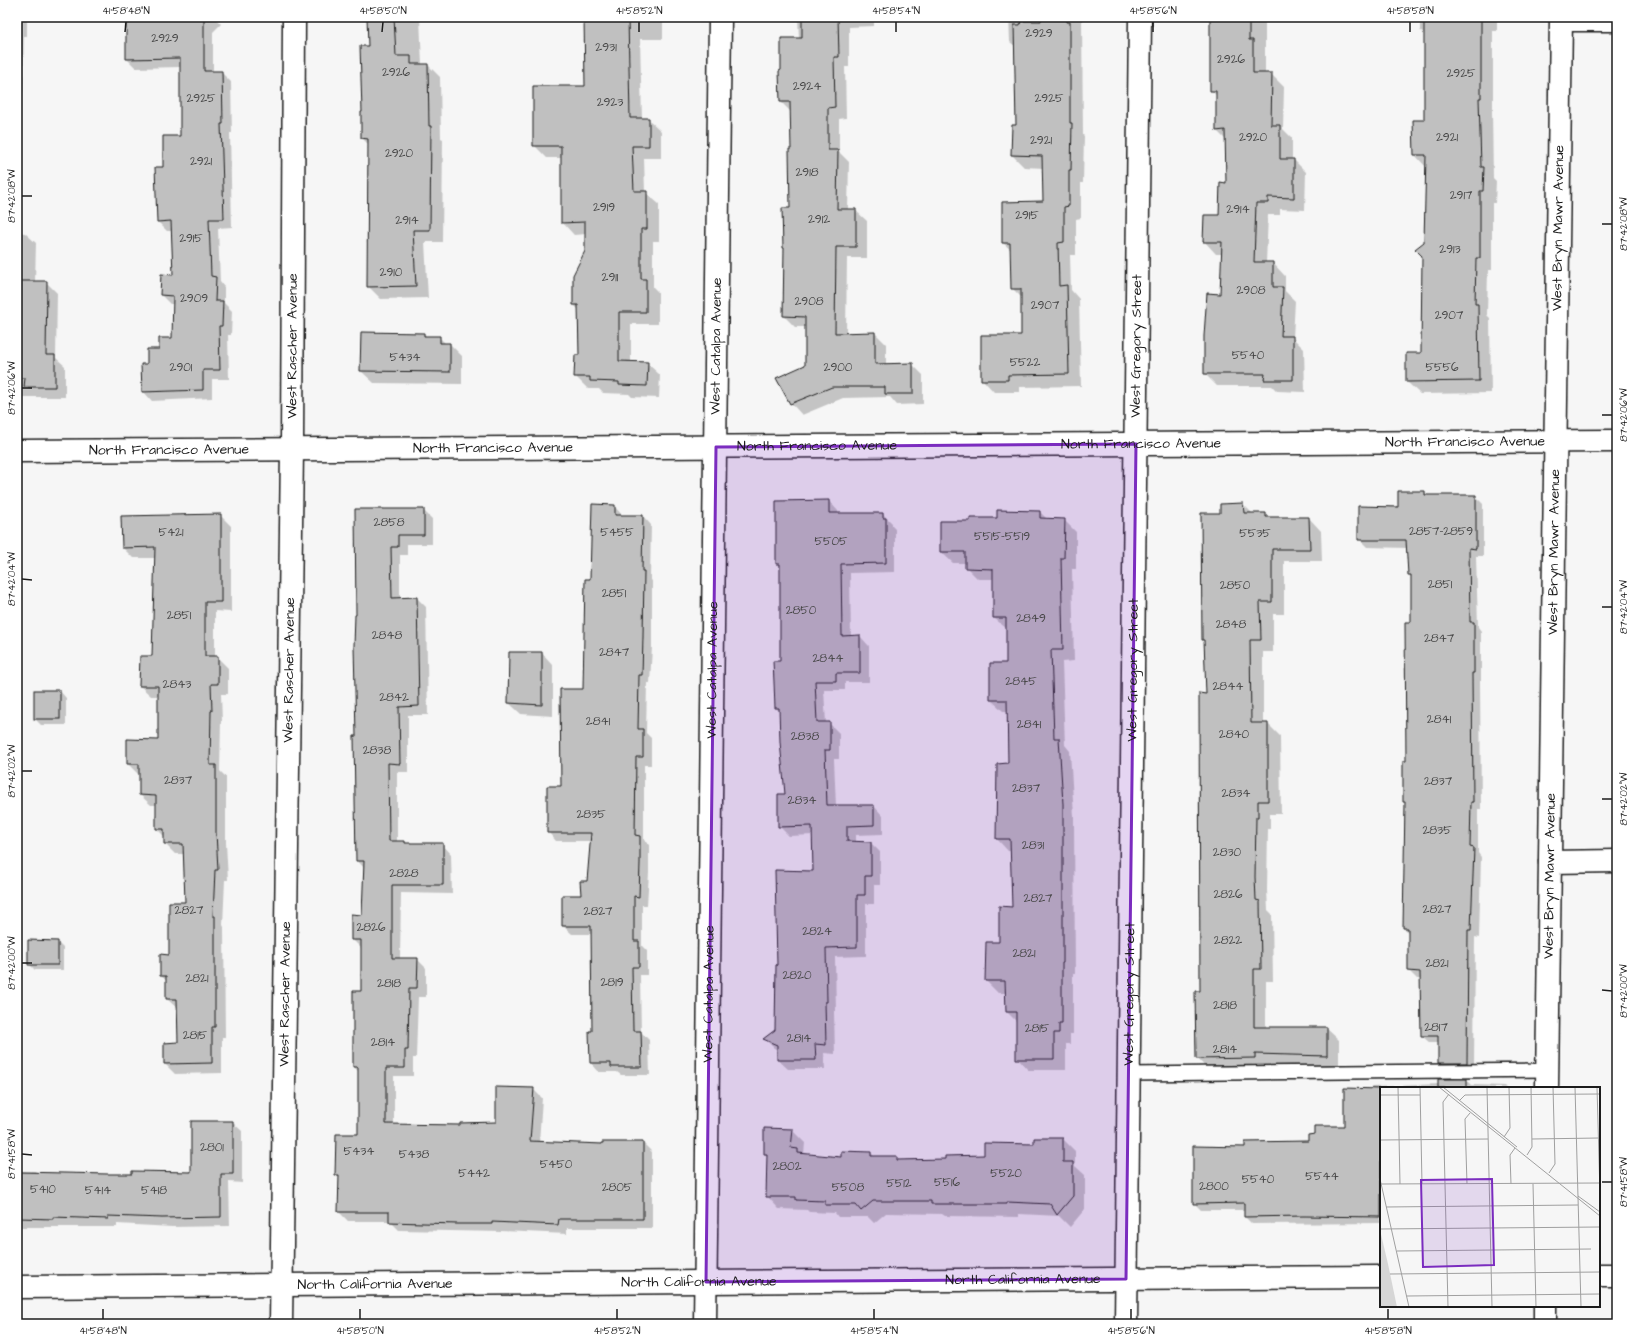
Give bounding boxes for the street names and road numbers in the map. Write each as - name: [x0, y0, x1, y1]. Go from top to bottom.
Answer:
- street label: West Bryn Mawr Avenue: [1547, 145, 1569, 311]
- street label: West Rascher Avenue: [282, 273, 303, 419]
- street label: West Gregory Street: [1126, 274, 1147, 418]
- street label: West Catalpa Avenue: [705, 277, 727, 415]
- street label: North Francisco Avenue: [1385, 431, 1545, 452]
- street label: North Francisco Avenue: [1061, 433, 1221, 454]
- street label: North Francisco Avenue: [737, 435, 897, 457]
- street label: North Francisco Avenue: [413, 438, 573, 459]
- street label: North Francisco Avenue: [89, 440, 249, 461]
- street label: West Bryn Mawr Avenue: [1543, 469, 1565, 635]
- street label: West Rascher Avenue: [278, 597, 300, 743]
- street label: West Gregory Street: [1122, 598, 1144, 742]
- street label: West Catalpa Avenue: [702, 601, 723, 739]
- street label: West Bryn Mawr Avenue: [1539, 793, 1561, 959]
- street label: West Rascher Avenue: [274, 921, 296, 1067]
- street label: West Gregory Street: [1119, 922, 1140, 1066]
- street label: West Catalpa Avenue: [698, 925, 720, 1063]
- street label: North California Avenue: [945, 1269, 1101, 1290]
- street label: North California Avenue: [621, 1271, 777, 1293]
- street label: North California Avenue: [297, 1274, 453, 1295]

